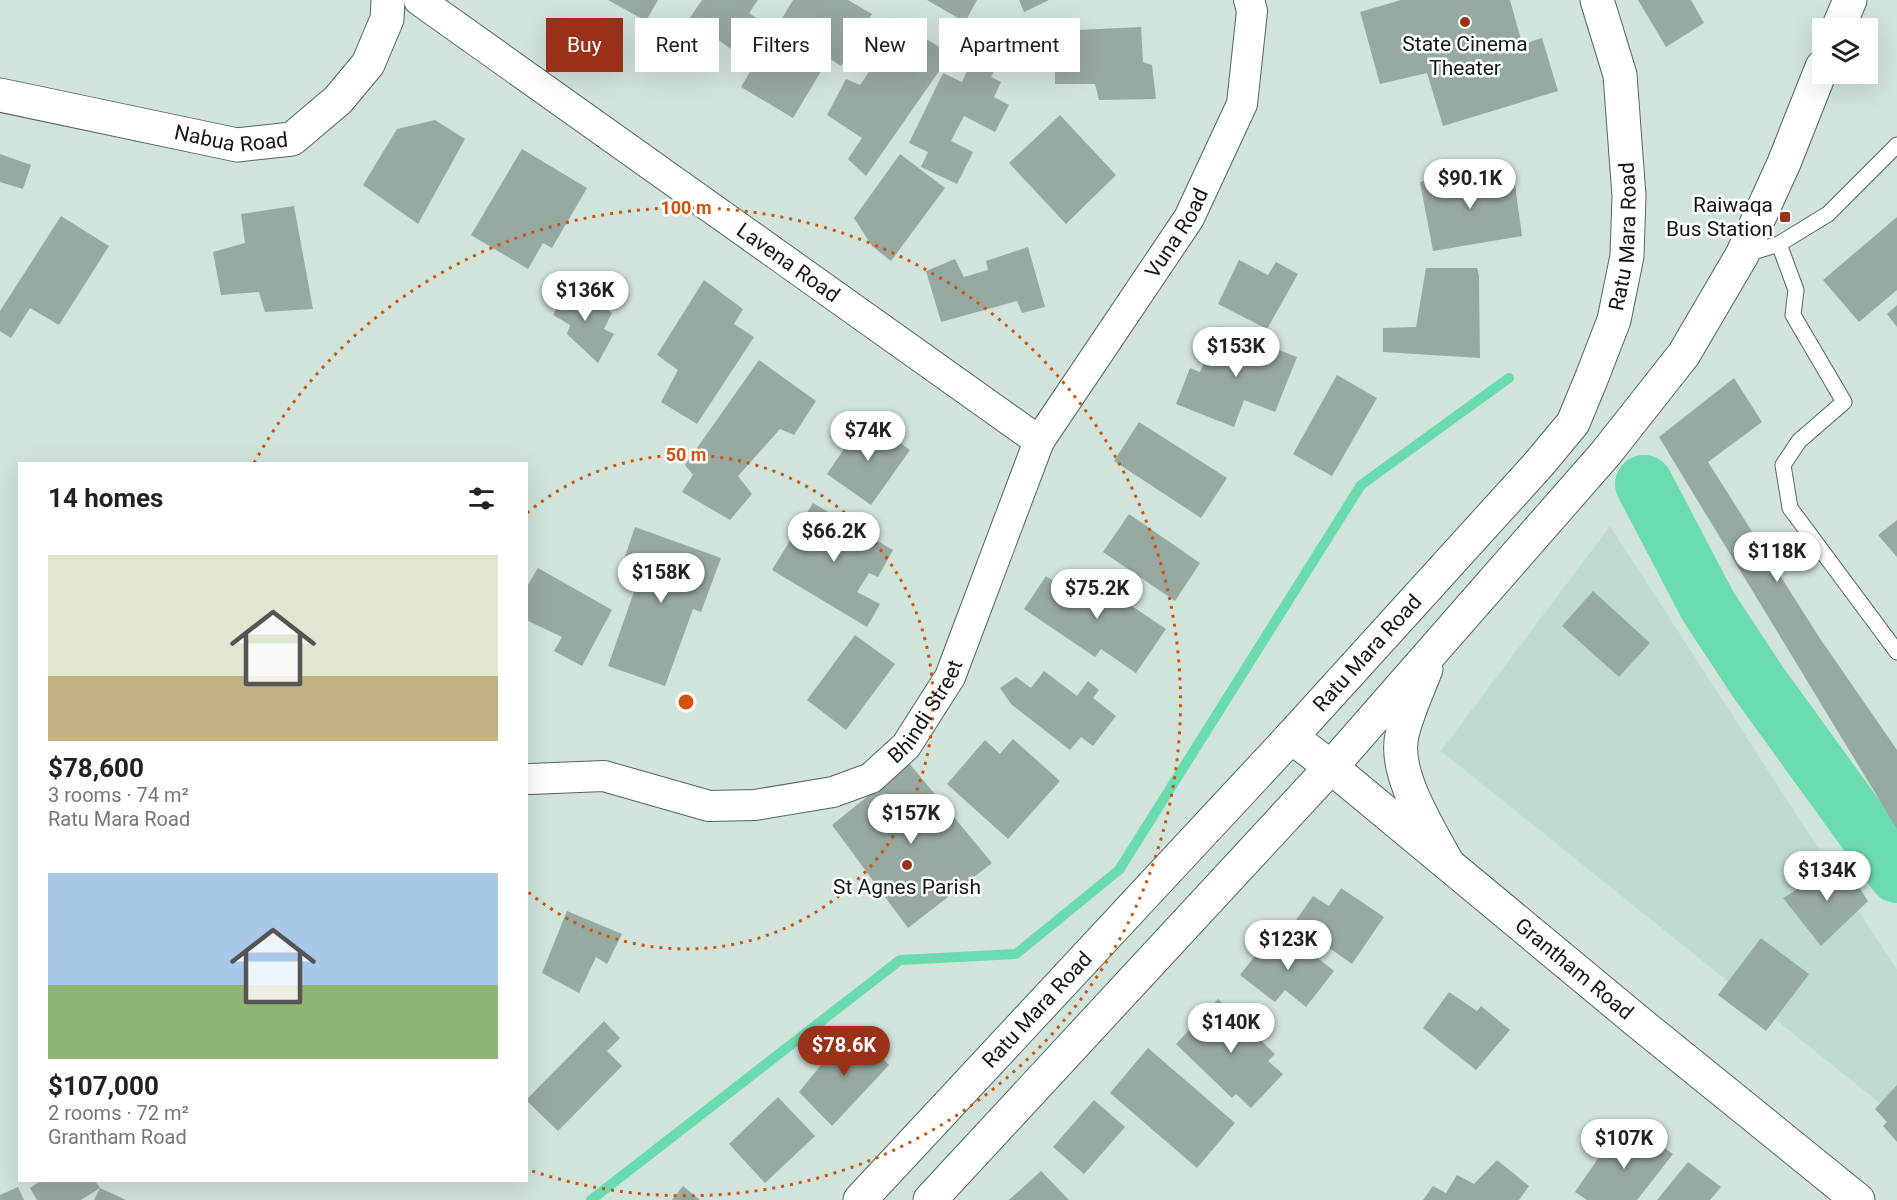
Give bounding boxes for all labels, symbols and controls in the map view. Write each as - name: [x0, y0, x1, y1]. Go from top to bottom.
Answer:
- marker: State Cinema Theater: [1458, 15, 1472, 29]
- chip: Buy: [546, 18, 623, 72]
- chip: Rent: [635, 18, 719, 72]
- chip: Filters: [731, 18, 831, 72]
- chip: New: [843, 18, 927, 72]
- chip: Apartment: [939, 18, 1080, 72]
- map controls: [1812, 18, 1878, 84]
- button: layers: [1812, 18, 1878, 84]
- place label: State Cinema Theater: [1402, 32, 1528, 80]
- street label: Nabua Road: [172, 120, 289, 157]
- pin: $90.1K: [1421, 159, 1519, 210]
- street label: Ratu Mara Road: [1604, 161, 1641, 313]
- text: $90.1K: [1438, 166, 1502, 190]
- street label: Vuna Road: [1140, 184, 1213, 282]
- place label: Raiwaqa Bus Station: [1666, 193, 1773, 241]
- text: 100 m: [660, 197, 712, 218]
- marker: Raiwaqa Bus Station: [1778, 210, 1792, 224]
- street label: Lavena Road: [732, 218, 844, 307]
- pin: $136K: [543, 271, 627, 322]
- text: $136K: [556, 278, 614, 302]
- pin: $153K: [1194, 327, 1278, 378]
- text: $153K: [1207, 334, 1265, 358]
- pin: $74K: [832, 411, 904, 462]
- text: $74K: [844, 418, 892, 442]
- text: 50 m: [666, 444, 706, 465]
- icon: filters: [465, 482, 498, 515]
- text: 14 homes: [48, 483, 163, 513]
- pin: $66.2K: [785, 512, 883, 563]
- text: $66.2K: [802, 519, 866, 543]
- pin: $118K: [1735, 532, 1819, 583]
- text: $118K: [1748, 539, 1806, 563]
- pin: $158K: [619, 553, 703, 604]
- text: $158K: [632, 560, 690, 584]
- pin: $75.2K: [1048, 569, 1146, 620]
- text: $75.2K: [1065, 576, 1129, 600]
- street label: Ratu Mara Road: [1308, 590, 1426, 716]
- icon: home: [219, 594, 327, 702]
- street label: Bhindi Street: [883, 656, 967, 768]
- centre of rings: [676, 692, 696, 712]
- text: $78,600: [48, 753, 144, 783]
- text: 3 rooms · 74 m²: [48, 783, 189, 807]
- pin: $157K: [869, 794, 953, 845]
- text: $157K: [882, 801, 940, 825]
- text: Ratu Mara Road: [48, 807, 190, 831]
- pin: $134K: [1785, 851, 1869, 902]
- marker: St Agnes Parish: [900, 858, 914, 872]
- text: $134K: [1798, 858, 1856, 882]
- place label: St Agnes Parish: [833, 875, 981, 899]
- icon: home: [219, 912, 327, 1020]
- street label: Grantham Road: [1510, 913, 1638, 1025]
- pin: $123K: [1246, 920, 1330, 971]
- text: $123K: [1259, 927, 1317, 951]
- street label: Ratu Mara Road: [977, 947, 1097, 1073]
- pin: $140K: [1189, 1003, 1273, 1054]
- text: $140K: [1202, 1010, 1260, 1034]
- pin: $78.6K: [795, 1026, 893, 1077]
- text: $78.6K: [812, 1033, 876, 1057]
- text: $107,000: [48, 1071, 159, 1101]
- text: 2 rooms · 72 m²: [48, 1101, 189, 1125]
- pin: $107K: [1582, 1119, 1666, 1170]
- text: Grantham Road: [48, 1125, 187, 1149]
- text: $107K: [1595, 1126, 1653, 1150]

